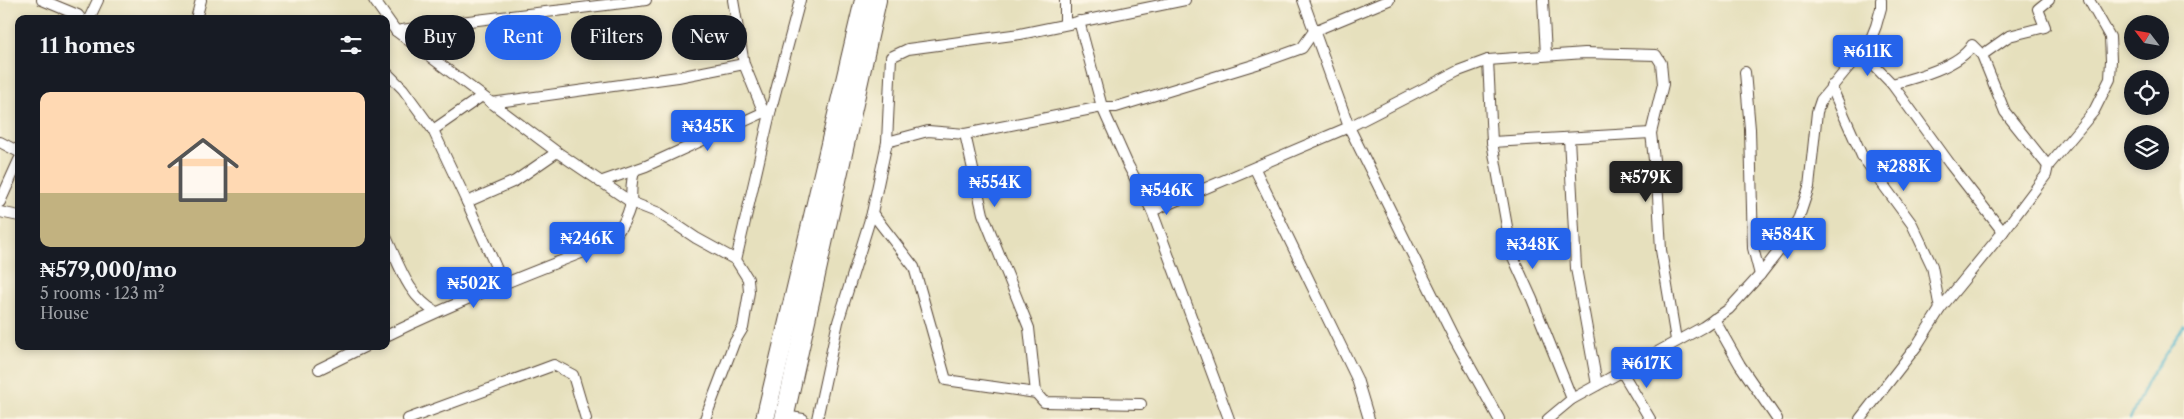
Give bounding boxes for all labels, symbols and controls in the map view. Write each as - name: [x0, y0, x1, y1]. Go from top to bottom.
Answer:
- chip: Buy: [405, 15, 475, 60]
- chip: Rent: [485, 15, 561, 60]
- chip: Filters: [571, 15, 662, 60]
- chip: New: [672, 15, 747, 60]
- north arrow: [2124, 15, 2169, 60]
- map controls: [2124, 15, 2169, 170]
- icon: filters: [337, 31, 365, 59]
- text: 11 homes: [40, 33, 135, 58]
- pin: ₦611K: [1833, 34, 1903, 77]
- text: ₦611K: [1844, 41, 1892, 61]
- button: locate: [2124, 70, 2169, 115]
- pin: ₦345K: [673, 110, 743, 152]
- text: ₦345K: [682, 116, 734, 136]
- icon: home: [158, 125, 248, 215]
- button: layers: [2124, 125, 2169, 170]
- pin: ₦288K: [1869, 150, 1939, 192]
- text: ₦288K: [1877, 156, 1931, 176]
- pin: ₦579K: [1611, 160, 1681, 203]
- pin: ₦554K: [960, 166, 1030, 208]
- text: ₦579K: [1620, 167, 1672, 187]
- text: ₦554K: [969, 172, 1021, 192]
- pin: ₦546K: [1132, 174, 1202, 216]
- text: ₦546K: [1141, 180, 1193, 200]
- pin: ₦584K: [1753, 218, 1823, 260]
- pin: ₦246K: [552, 222, 622, 264]
- text: ₦584K: [1762, 224, 1814, 244]
- text: ₦246K: [561, 228, 613, 248]
- pin: ₦348K: [1498, 228, 1568, 270]
- text: ₦348K: [1507, 234, 1559, 254]
- text: ₦579,000/mo: [40, 257, 177, 282]
- pin: ₦502K: [439, 266, 509, 309]
- text: ₦502K: [448, 273, 500, 293]
- text: 5 rooms · 123 m²: [40, 283, 164, 303]
- text: House: [40, 303, 89, 323]
- pin: ₦617K: [1612, 346, 1682, 389]
- text: ₦617K: [1622, 353, 1672, 373]

